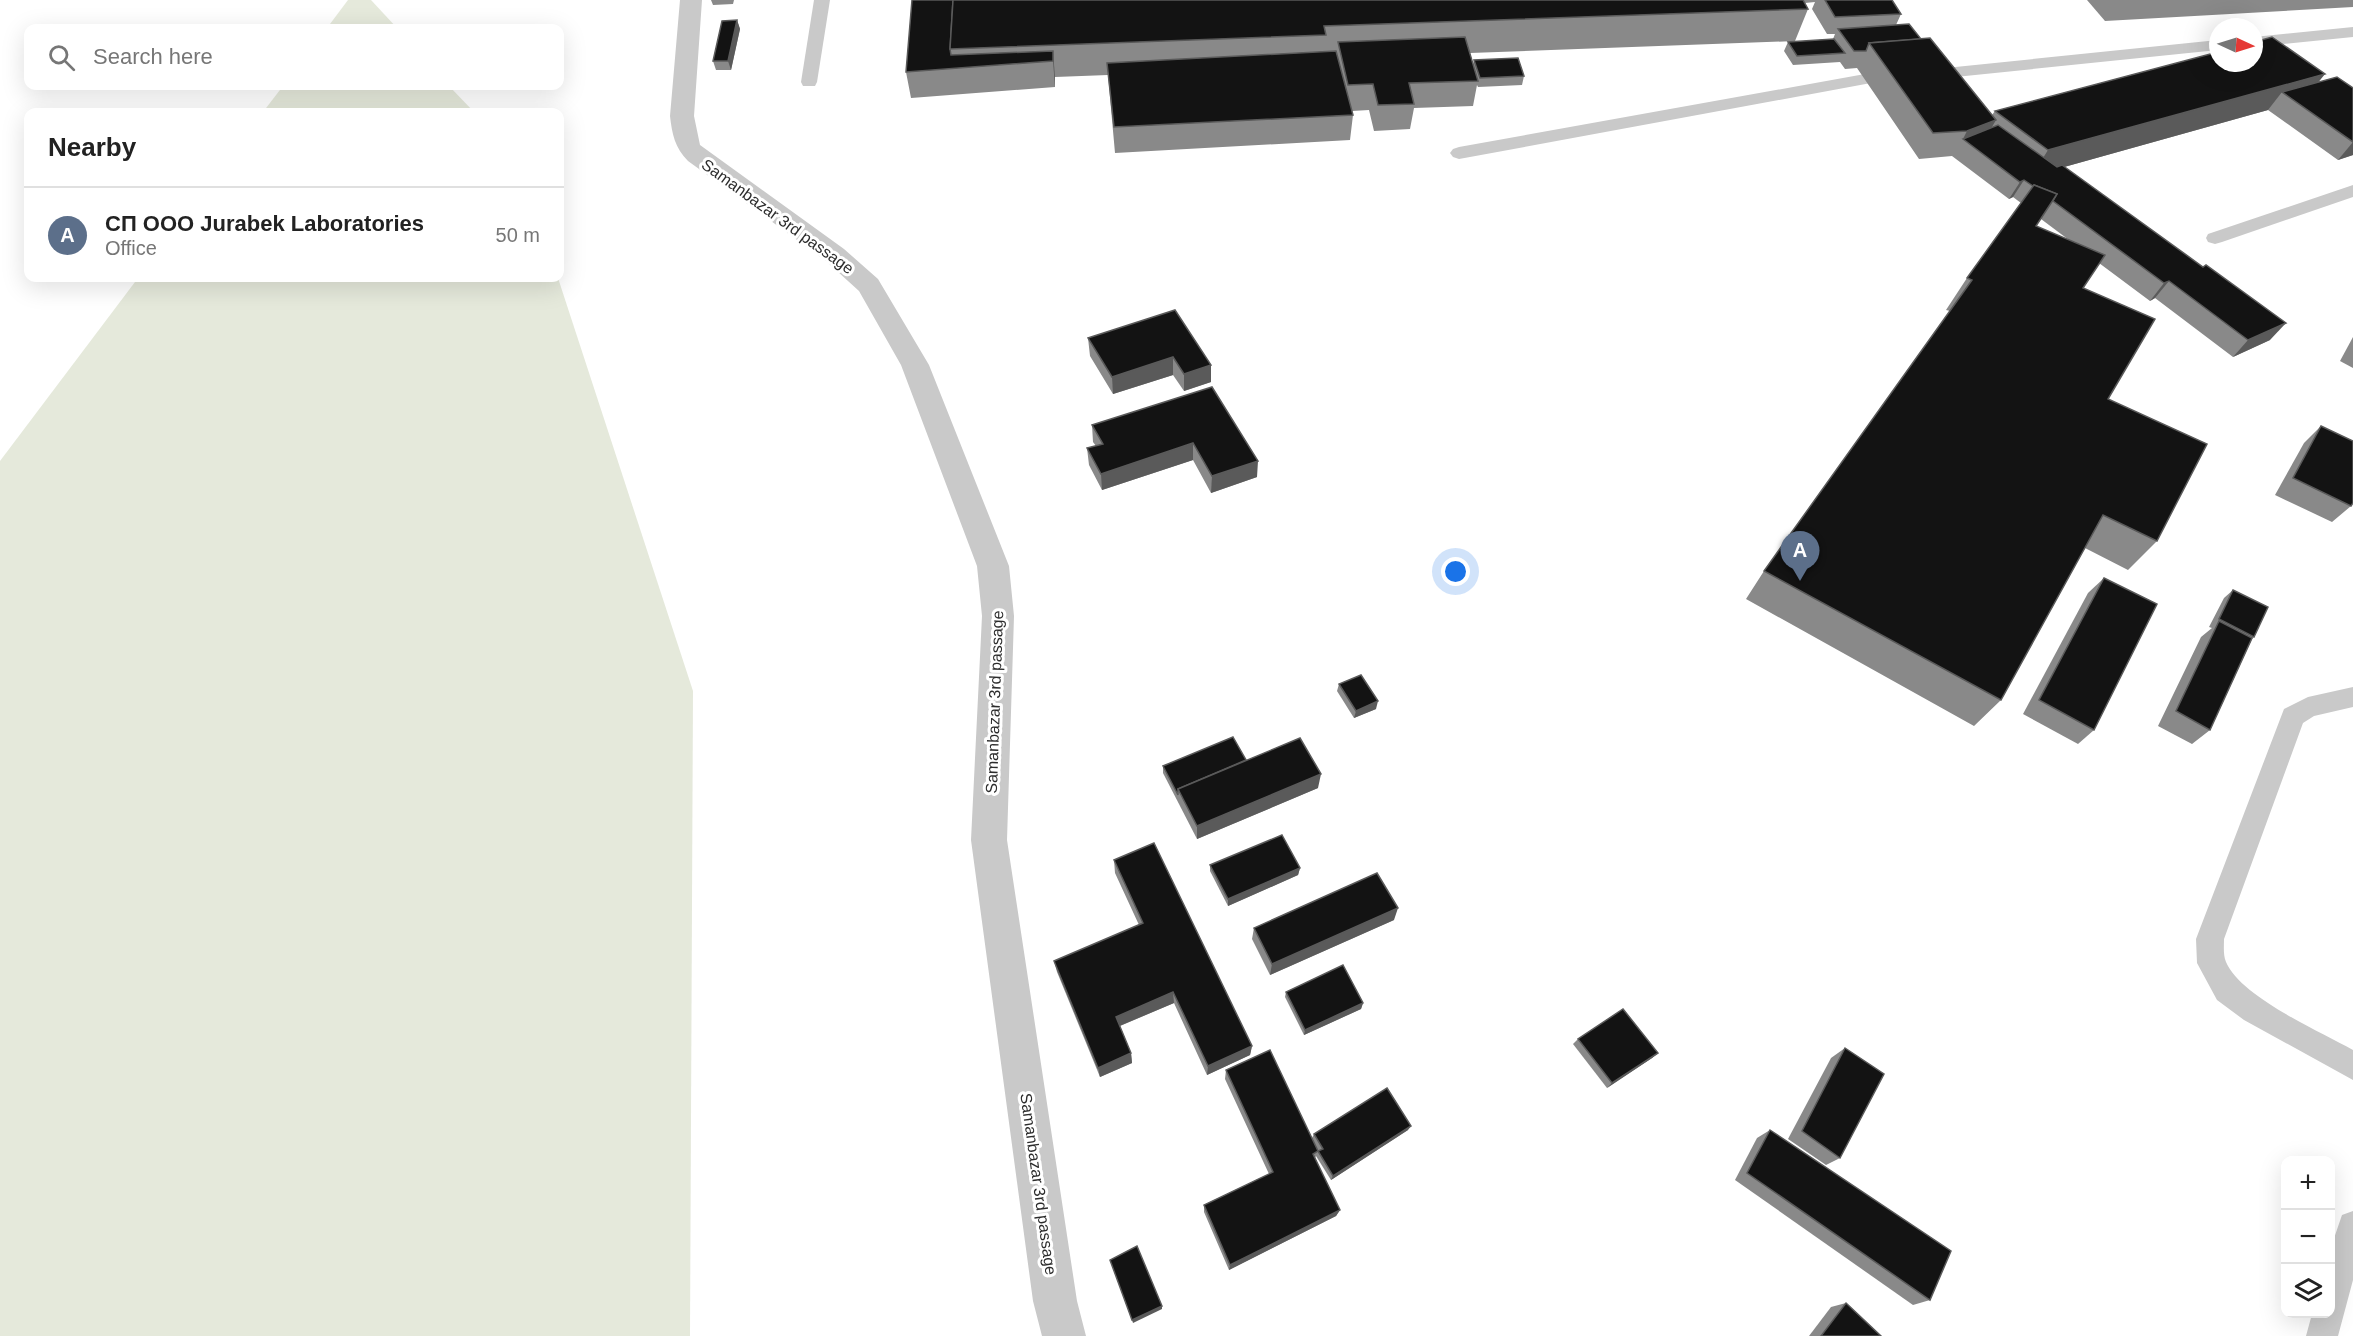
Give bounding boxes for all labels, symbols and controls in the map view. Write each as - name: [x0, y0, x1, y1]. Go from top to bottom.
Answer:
- north arrow: [2209, 18, 2263, 72]
- search box: [24, 24, 564, 90]
- icon: search: [45, 41, 78, 74]
- text: Search here: [93, 44, 213, 69]
- text: Nearby: [48, 132, 136, 162]
- street label: Samanbazar 3rd passage: [699, 156, 857, 277]
- text: СП ООО Jurabek Laboratories: [105, 211, 424, 236]
- text: A: [60, 224, 75, 246]
- text: 50 m: [496, 224, 540, 246]
- text: Office: [105, 237, 157, 259]
- pin: A: [1780, 532, 1820, 581]
- your location: [1441, 557, 1470, 586]
- street label: Samanbazar 3rd passage: [983, 610, 1006, 794]
- street label: Samanbazar 3rd passage: [1017, 1092, 1060, 1276]
- map controls: [2281, 1156, 2335, 1318]
- button: +: [2281, 1156, 2335, 1210]
- button: −: [2281, 1210, 2335, 1264]
- button: layers: [2281, 1264, 2335, 1318]

